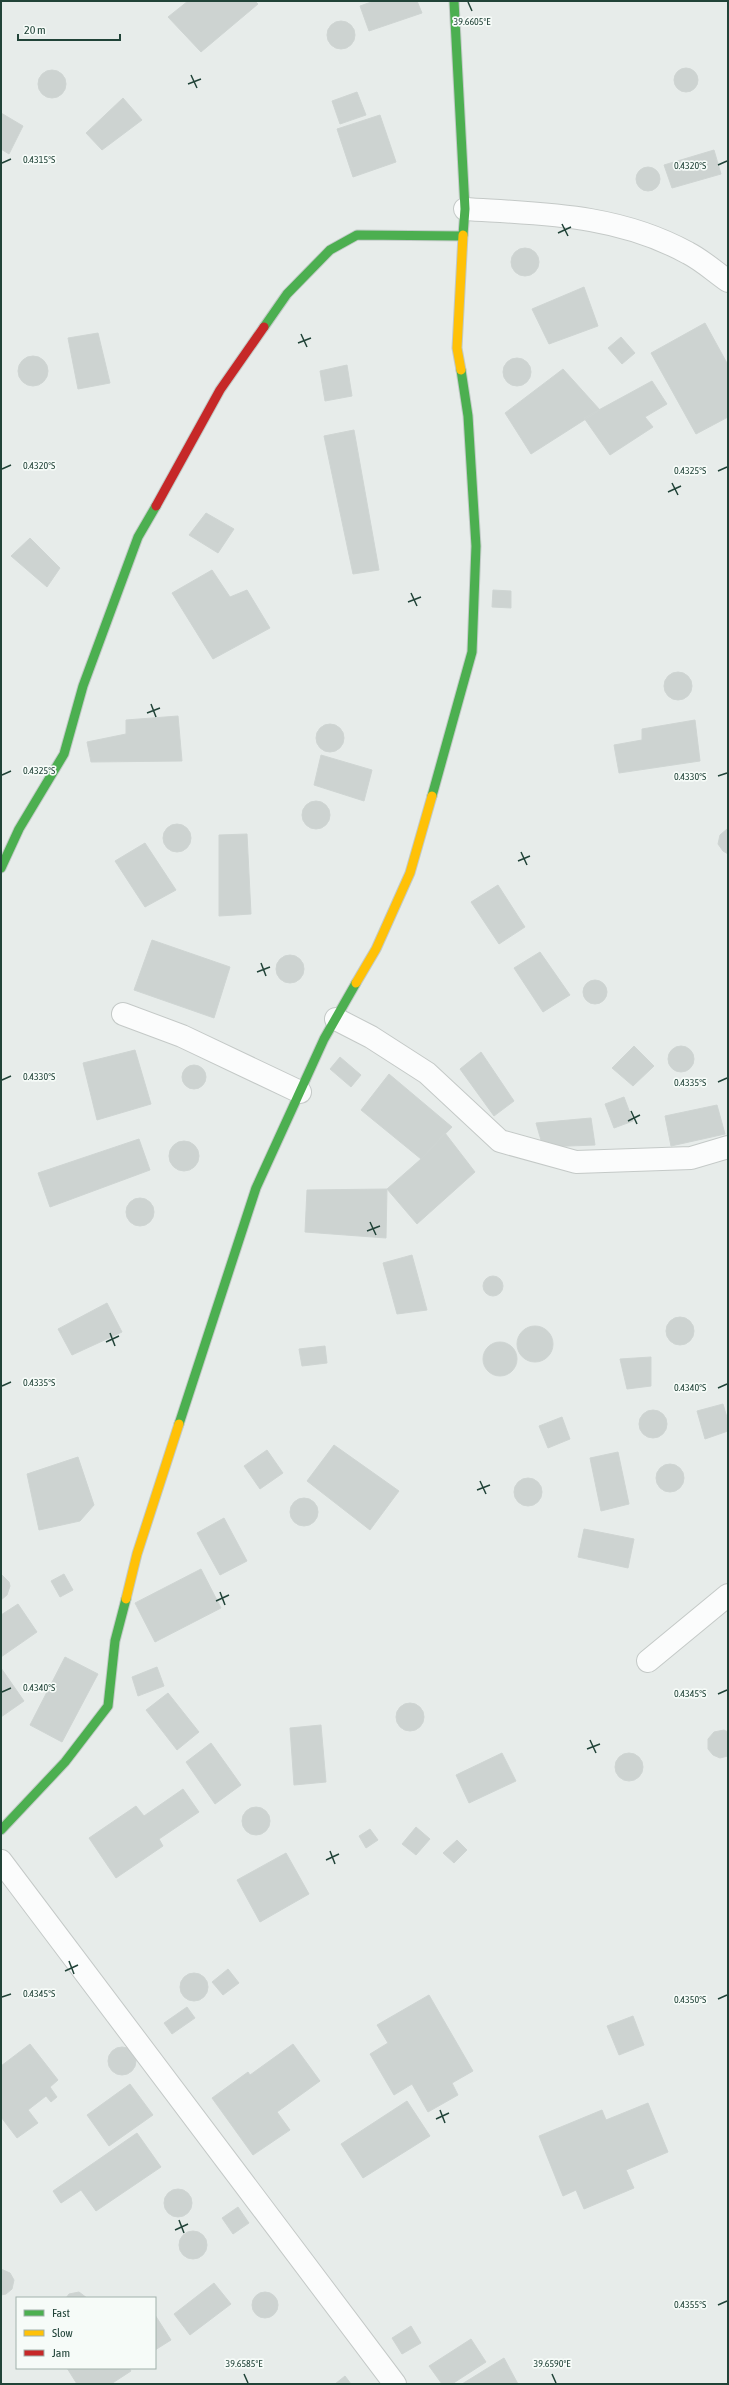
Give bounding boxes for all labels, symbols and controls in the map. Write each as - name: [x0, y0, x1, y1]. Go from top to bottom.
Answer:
- scale bar: [18, 16, 120, 42]
- text: 39.6605°E: [454, 16, 491, 27]
- text: 20 m: [24, 23, 46, 37]
- text: 0.4315°S: [23, 154, 55, 165]
- text: 0.4320°S: [674, 160, 706, 171]
- text: 0.4320°S: [23, 460, 55, 471]
- text: 0.4325°S: [674, 465, 706, 476]
- text: 0.4325°S: [23, 765, 55, 776]
- text: 0.4330°S: [674, 771, 706, 782]
- text: 0.4330°S: [23, 1071, 55, 1082]
- text: 0.4335°S: [674, 1077, 706, 1088]
- text: 0.4335°S: [23, 1377, 55, 1388]
- text: 0.4340°S: [674, 1382, 706, 1393]
- text: 0.4340°S: [23, 1682, 55, 1693]
- text: 0.4345°S: [674, 1688, 706, 1699]
- text: 0.4345°S: [23, 1988, 55, 1999]
- text: 0.4350°S: [674, 1994, 706, 2005]
- legend: [16, 2297, 156, 2369]
- text: 0.4355°S: [674, 2299, 706, 2310]
- text: Fast: [52, 2306, 70, 2320]
- text: Slow: [52, 2326, 73, 2340]
- text: Jam: [52, 2346, 70, 2360]
- text: 39.6585°E: [226, 2358, 263, 2369]
- text: 39.6590°E: [534, 2358, 571, 2369]

